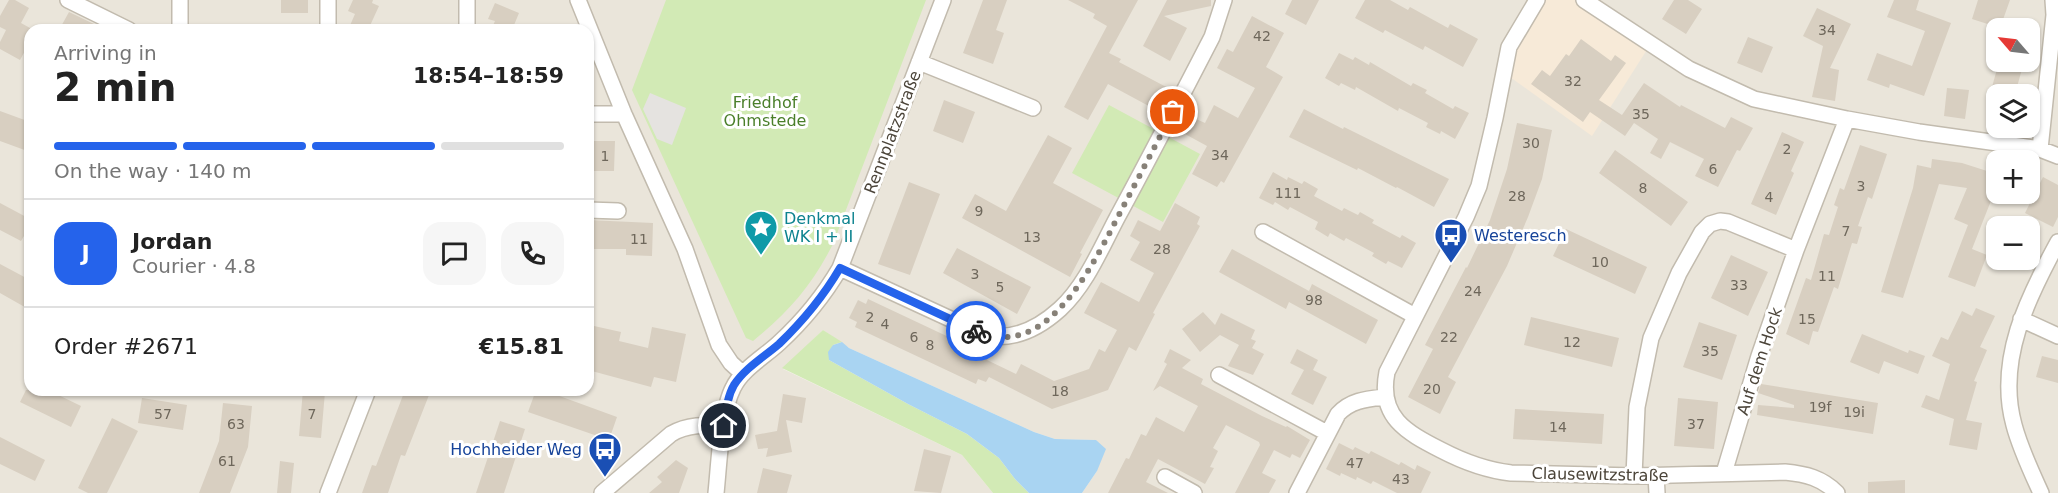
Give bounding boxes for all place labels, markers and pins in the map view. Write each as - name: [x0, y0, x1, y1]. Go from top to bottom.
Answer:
- pin: [1147, 86, 1198, 137]
- place icon: Denkmal WK I + II: [743, 209, 779, 256]
- place label: Denkmal WK I + II: [784, 209, 855, 246]
- bus stop icon: Westeresch: [1433, 217, 1469, 264]
- place label: Westeresch: [1474, 226, 1567, 245]
- pin: [698, 400, 749, 451]
- bus stop icon: Hochheider Weg: [587, 431, 623, 478]
- place label: Hochheider Weg: [450, 440, 582, 459]

